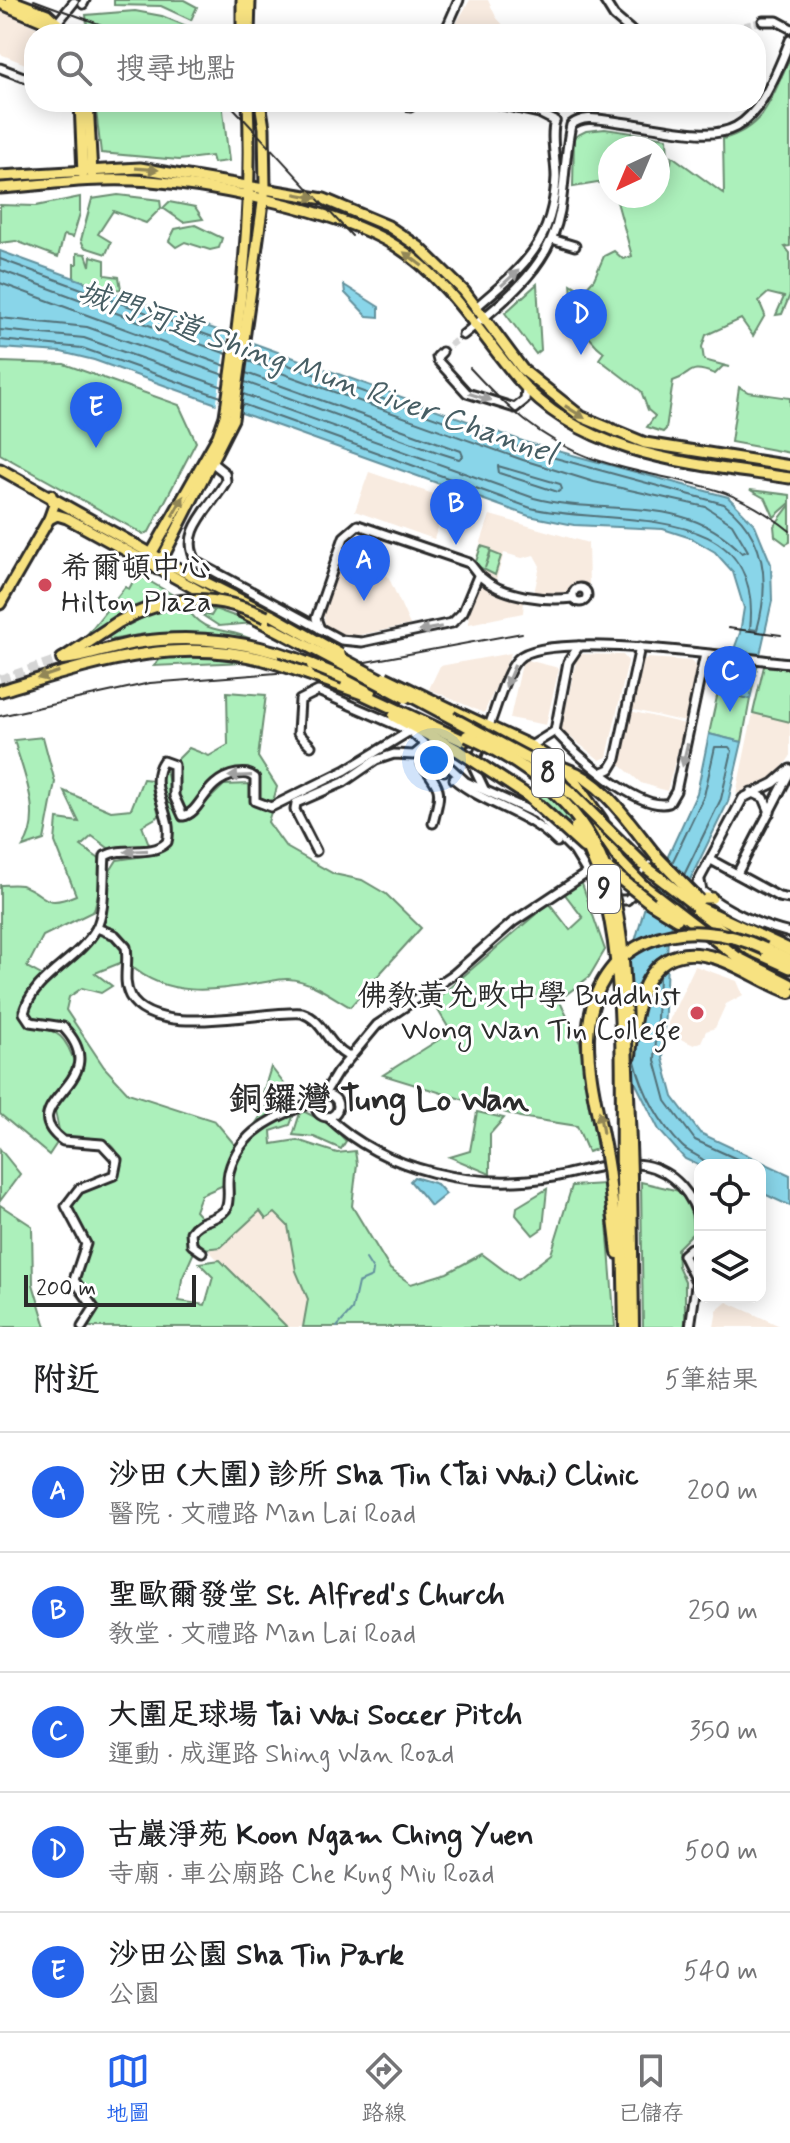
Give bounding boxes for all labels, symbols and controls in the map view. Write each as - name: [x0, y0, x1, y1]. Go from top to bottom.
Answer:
- search box: [24, 24, 766, 112]
- icon: search: [52, 46, 96, 90]
- text: 搜尋地點: [116, 50, 236, 89]
- north arrow: [598, 136, 670, 208]
- one-way arrow: [135, 163, 160, 176]
- one-way arrow: [294, 190, 319, 202]
- one-way arrow: [403, 251, 424, 267]
- one-way arrow: [500, 270, 520, 287]
- water label: 城門河道 Shing Mun River Channel: [72, 271, 565, 476]
- pin: D: [555, 289, 607, 355]
- pin: E: [70, 382, 122, 448]
- one-way arrow: [469, 391, 493, 404]
- one-way arrow: [564, 405, 586, 419]
- pin: B: [430, 479, 482, 545]
- one-way arrow: [171, 494, 184, 517]
- pin: A: [338, 535, 390, 601]
- place label: 希爾頓中心 Hilton Plaza: [61, 549, 211, 622]
- marker: 希爾頓中心 Hilton Plaza: [36, 576, 54, 594]
- one-way arrow: [417, 623, 442, 635]
- pin: C: [704, 646, 756, 712]
- one-way arrow: [503, 664, 516, 688]
- one-way arrow: [36, 670, 60, 682]
- your location: [414, 740, 454, 780]
- one-way arrow: [678, 742, 691, 767]
- road number: 8: [532, 749, 564, 797]
- one-way arrow: [226, 770, 252, 783]
- one-way arrow: [123, 844, 148, 857]
- road number: 9: [588, 865, 620, 913]
- place label: 佛教黃允畋中學 Buddhist Wong Wan Tin College: [357, 977, 681, 1053]
- marker: 佛教黃允畋中學 Buddhist Wong Wan Tin College: [688, 1004, 706, 1022]
- district label: 銅鑼灣 Tung Lo Wan: [229, 1078, 529, 1126]
- one-way arrow: [594, 1109, 606, 1134]
- map controls: [694, 1159, 766, 1303]
- button: locate: [694, 1159, 766, 1231]
- button: layers: [694, 1231, 766, 1303]
- scale bar: [24, 1271, 196, 1307]
- text: 200 m: [36, 1275, 96, 1303]
- text: 附近: [32, 1358, 100, 1403]
- text: 5筆結果: [664, 1364, 758, 1398]
- text: 沙田 (大圍) 診所 Sha Tin (Tai Wai) Clinic: [108, 1456, 639, 1495]
- text: A: [49, 1475, 67, 1509]
- text: 200 m: [687, 1475, 758, 1509]
- text: 醫院 · 文禮路 Man Lai Road: [108, 1498, 416, 1532]
- text: 聖歐爾發堂 St. Alfred's Church: [108, 1576, 505, 1615]
- text: B: [50, 1595, 66, 1629]
- text: 250 m: [688, 1595, 758, 1629]
- text: 教堂 · 文禮路 Man Lai Road: [108, 1618, 416, 1652]
- text: 大圍足球場 Tai Wai Soccer Pitch: [108, 1696, 522, 1735]
- text: C: [49, 1715, 67, 1749]
- text: 350 m: [689, 1715, 758, 1749]
- text: 運動 · 成運路 Shing Wan Road: [108, 1738, 454, 1772]
- text: 古巖淨苑 Koon Ngam Ching Yuen: [108, 1816, 534, 1855]
- text: D: [49, 1835, 67, 1869]
- text: 500 m: [684, 1835, 758, 1869]
- text: 寺廟 · 車公廟路 Che Kung Miu Road: [108, 1858, 495, 1892]
- text: 沙田公園 Sha Tin Park: [108, 1936, 404, 1975]
- text: E: [50, 1955, 66, 1989]
- text: 540 m: [683, 1955, 758, 1989]
- text: 公園: [108, 1978, 160, 2012]
- tab: 地圖: [106, 2049, 150, 2128]
- tab: 路線: [362, 2049, 406, 2128]
- tab: 已儲存: [618, 2049, 684, 2128]

